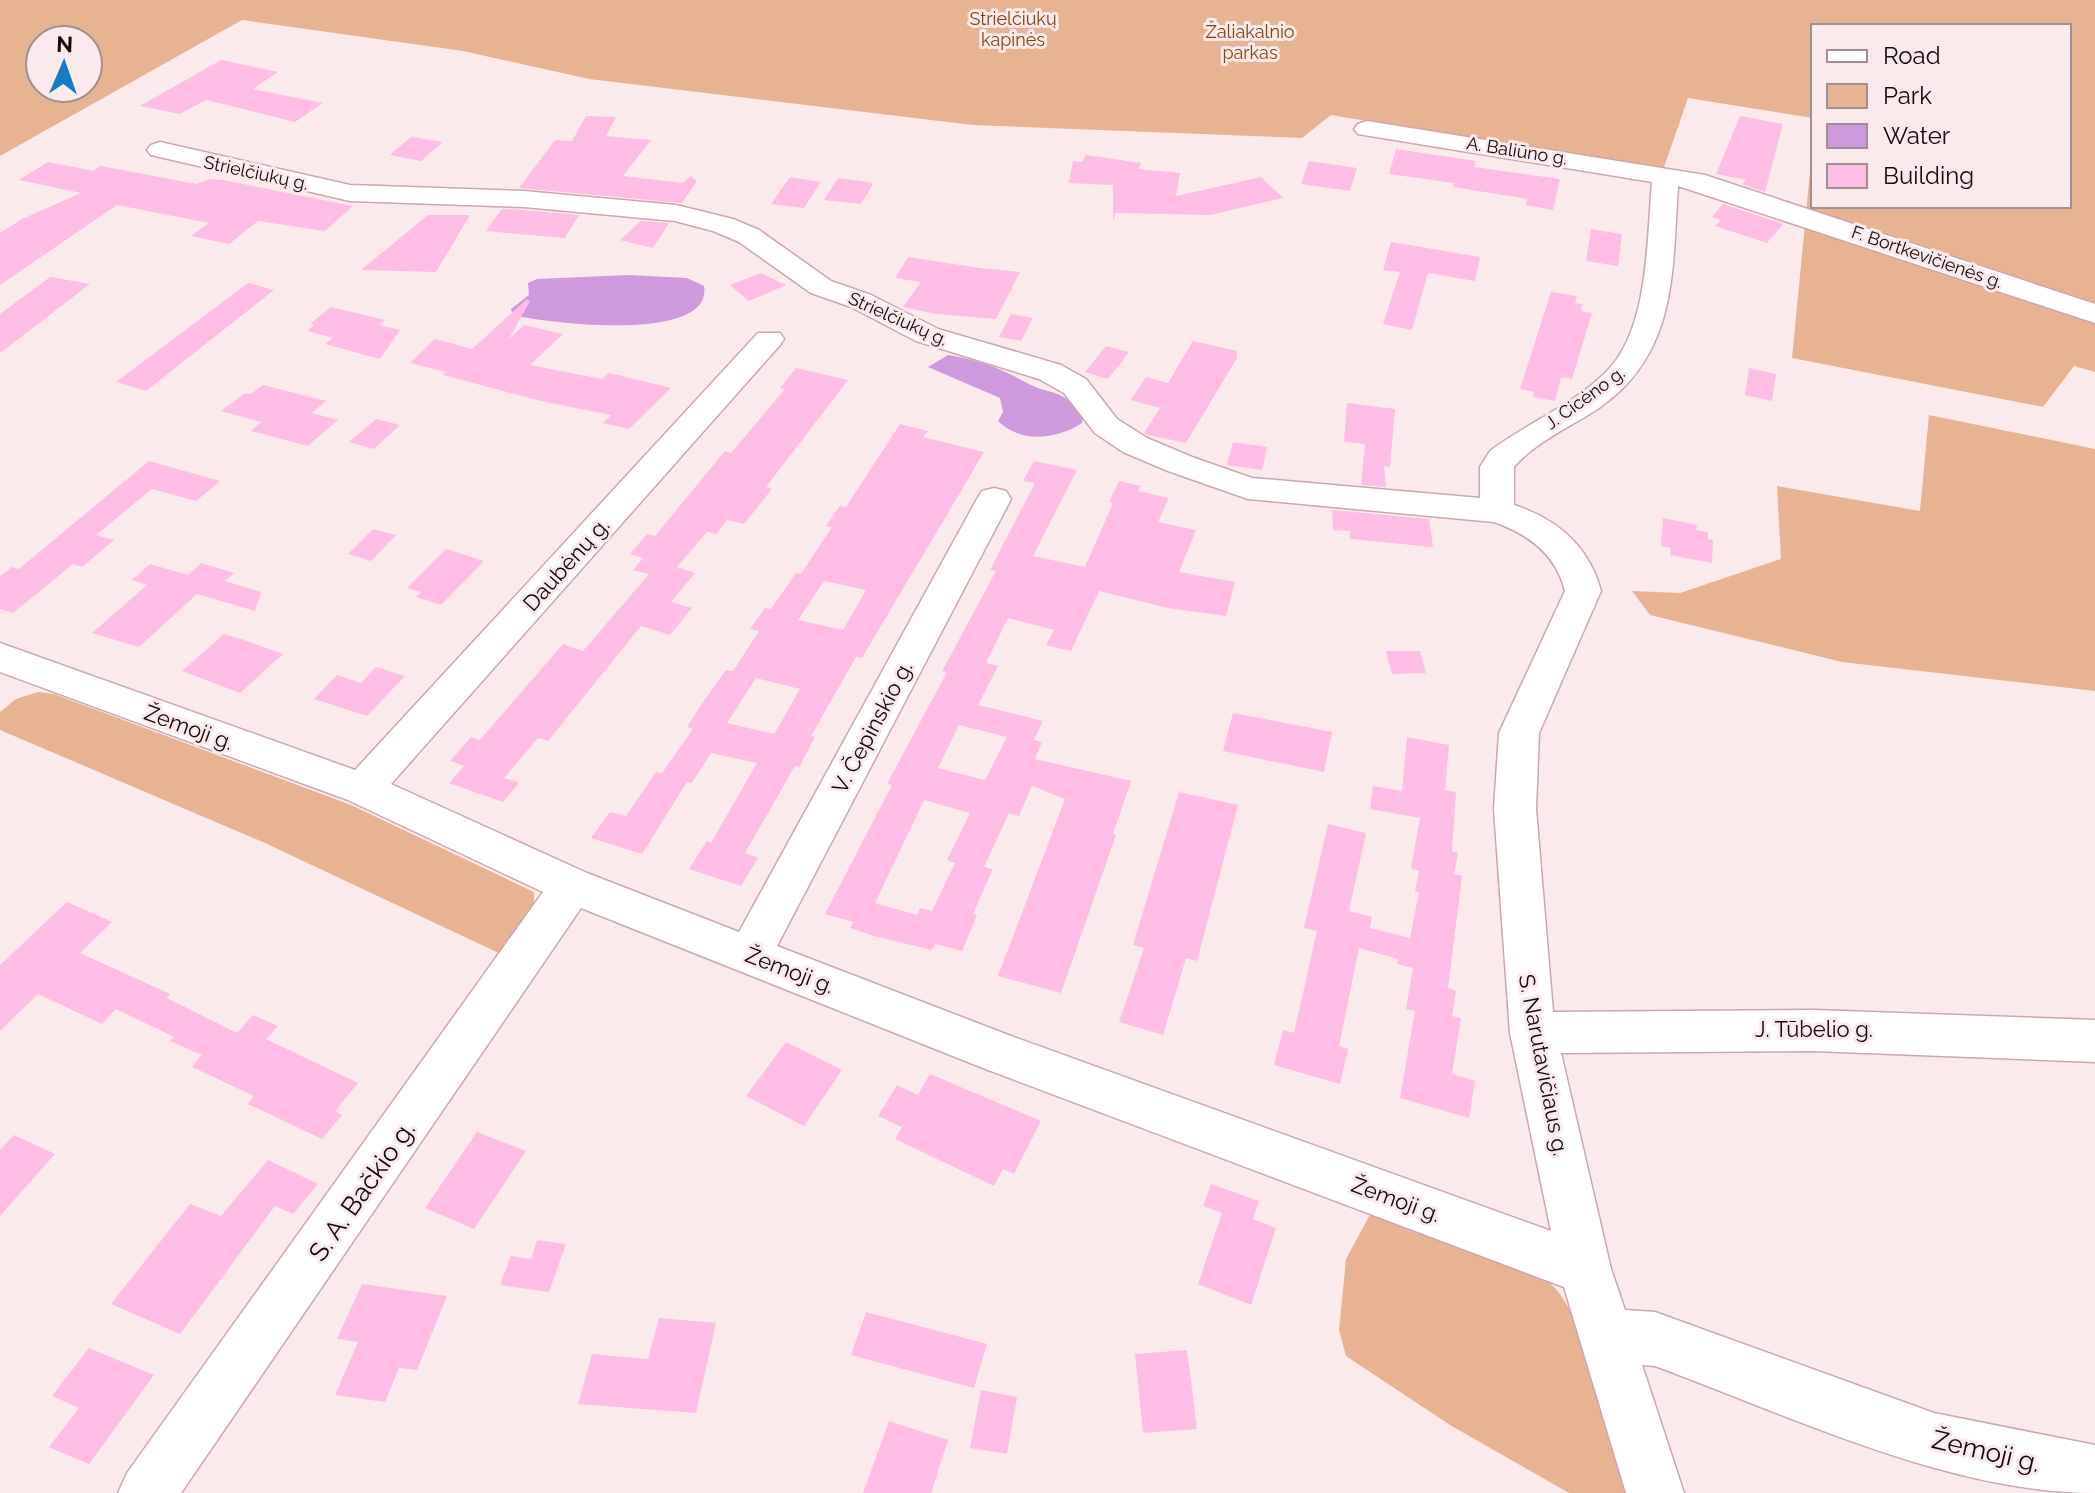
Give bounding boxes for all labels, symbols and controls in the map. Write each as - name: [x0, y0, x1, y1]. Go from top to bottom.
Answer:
- park label: Strielčiukų kapinės: [969, 8, 1057, 50]
- park label: Žaliakalnio parkas: [1205, 20, 1295, 63]
- north arrow: [24, 24, 104, 104]
- legend: [1811, 24, 2071, 208]
- text: N: [56, 31, 74, 57]
- text: Road: [1883, 41, 1941, 70]
- text: Park: [1883, 81, 1932, 110]
- text: Water: [1883, 121, 1951, 150]
- street label: A. Baliūno g.: [1465, 132, 1569, 169]
- street label: Strielčiukų g.: [202, 151, 310, 194]
- text: Building: [1883, 161, 1974, 190]
- street label: F. Bortkevičienės g.: [1849, 221, 2005, 292]
- street label: Strielčiukų g.: [845, 287, 951, 350]
- street label: J. Cicėno g.: [1541, 362, 1629, 434]
- street label: Daubėnų g.: [517, 512, 615, 616]
- street label: V. Čepinskio g.: [826, 657, 918, 797]
- street label: Žemoji g.: [141, 699, 237, 755]
- street label: Žemoji g.: [742, 941, 838, 999]
- street label: S. Narutavičiaus g.: [1514, 972, 1574, 1158]
- street label: J. Tūbelio g.: [1755, 1016, 1873, 1042]
- street label: S. A. Bačkio g.: [303, 1115, 421, 1267]
- street label: Žemoji g.: [1348, 1171, 1444, 1227]
- street label: Žemoji g.: [1929, 1423, 2043, 1478]

